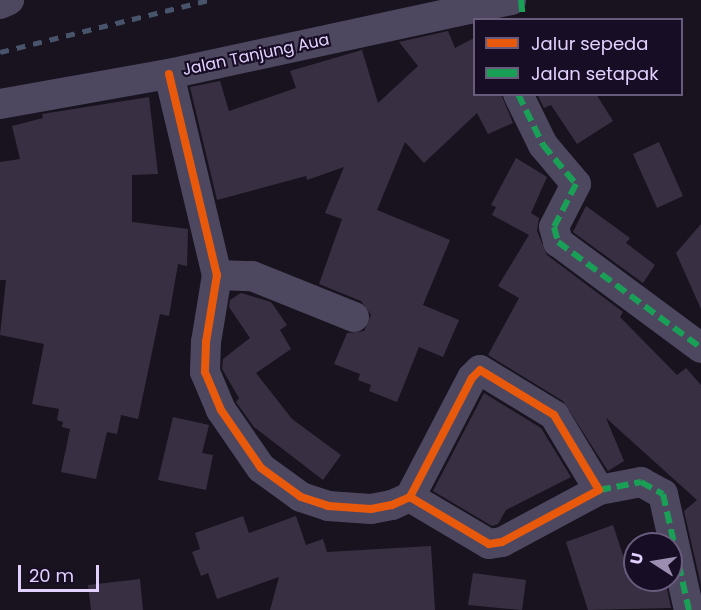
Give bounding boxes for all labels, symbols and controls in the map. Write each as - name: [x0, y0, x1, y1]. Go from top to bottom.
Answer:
- legend: [473, 18, 683, 96]
- street label: Jalan Tanjung Aua: [181, 30, 331, 80]
- text: Jalur sepeda: [531, 31, 648, 56]
- text: Jalan setapak: [531, 61, 659, 86]
- north arrow: [623, 532, 683, 592]
- text: U: [624, 551, 649, 566]
- scale bar: [21, 553, 102, 591]
- text: 20 m: [29, 563, 74, 588]

